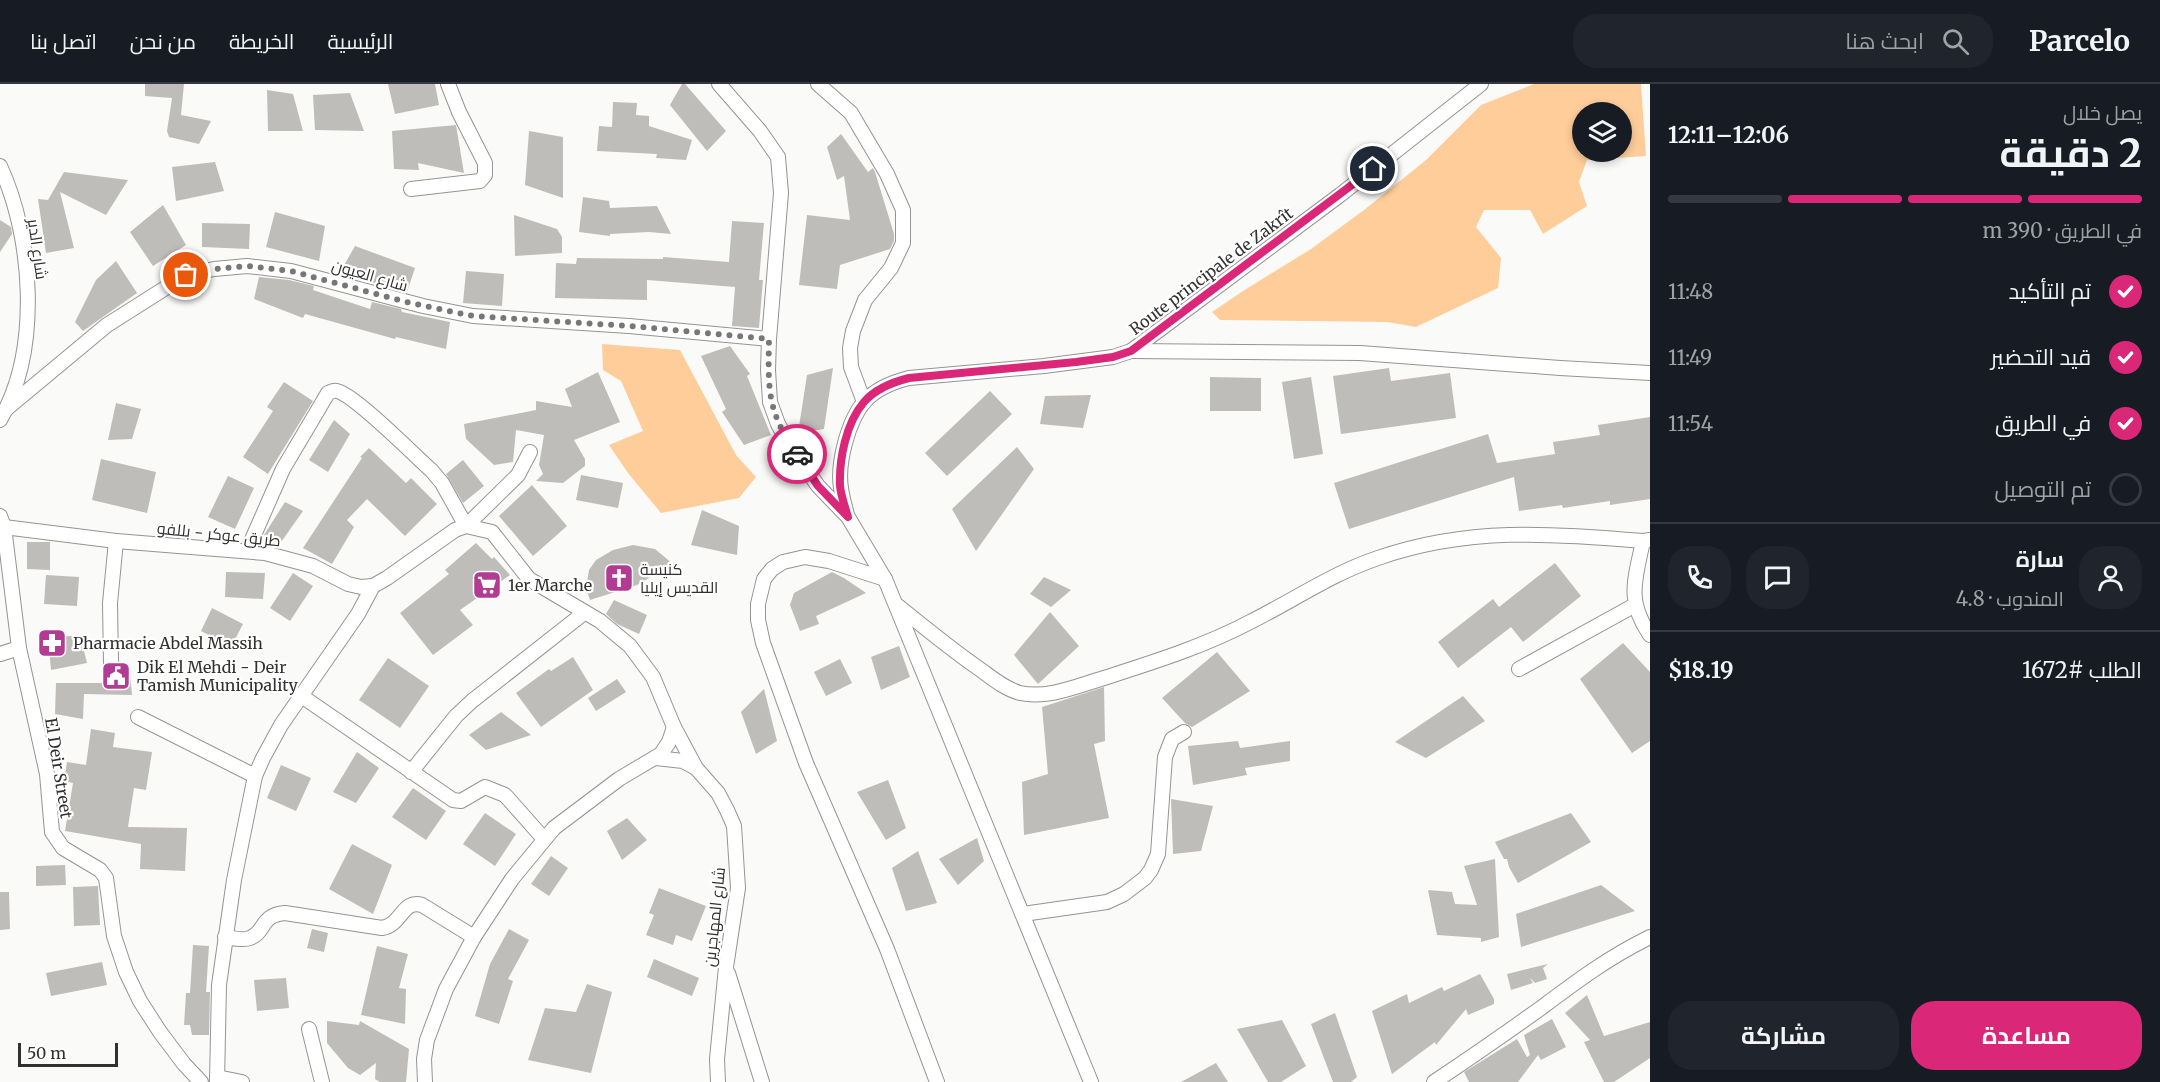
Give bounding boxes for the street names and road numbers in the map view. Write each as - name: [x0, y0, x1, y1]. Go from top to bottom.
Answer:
- street label: Route principale de Zakrît: [1125, 203, 1297, 339]
- street label: شارع الدير: [22, 216, 52, 281]
- street label: شارع العيون: [329, 255, 410, 297]
- street label: طريق عوكر - بللفو: [156, 518, 282, 551]
- street label: El Deir Street: [41, 716, 77, 821]
- street label: شارع المهاجرين: [699, 866, 731, 968]

